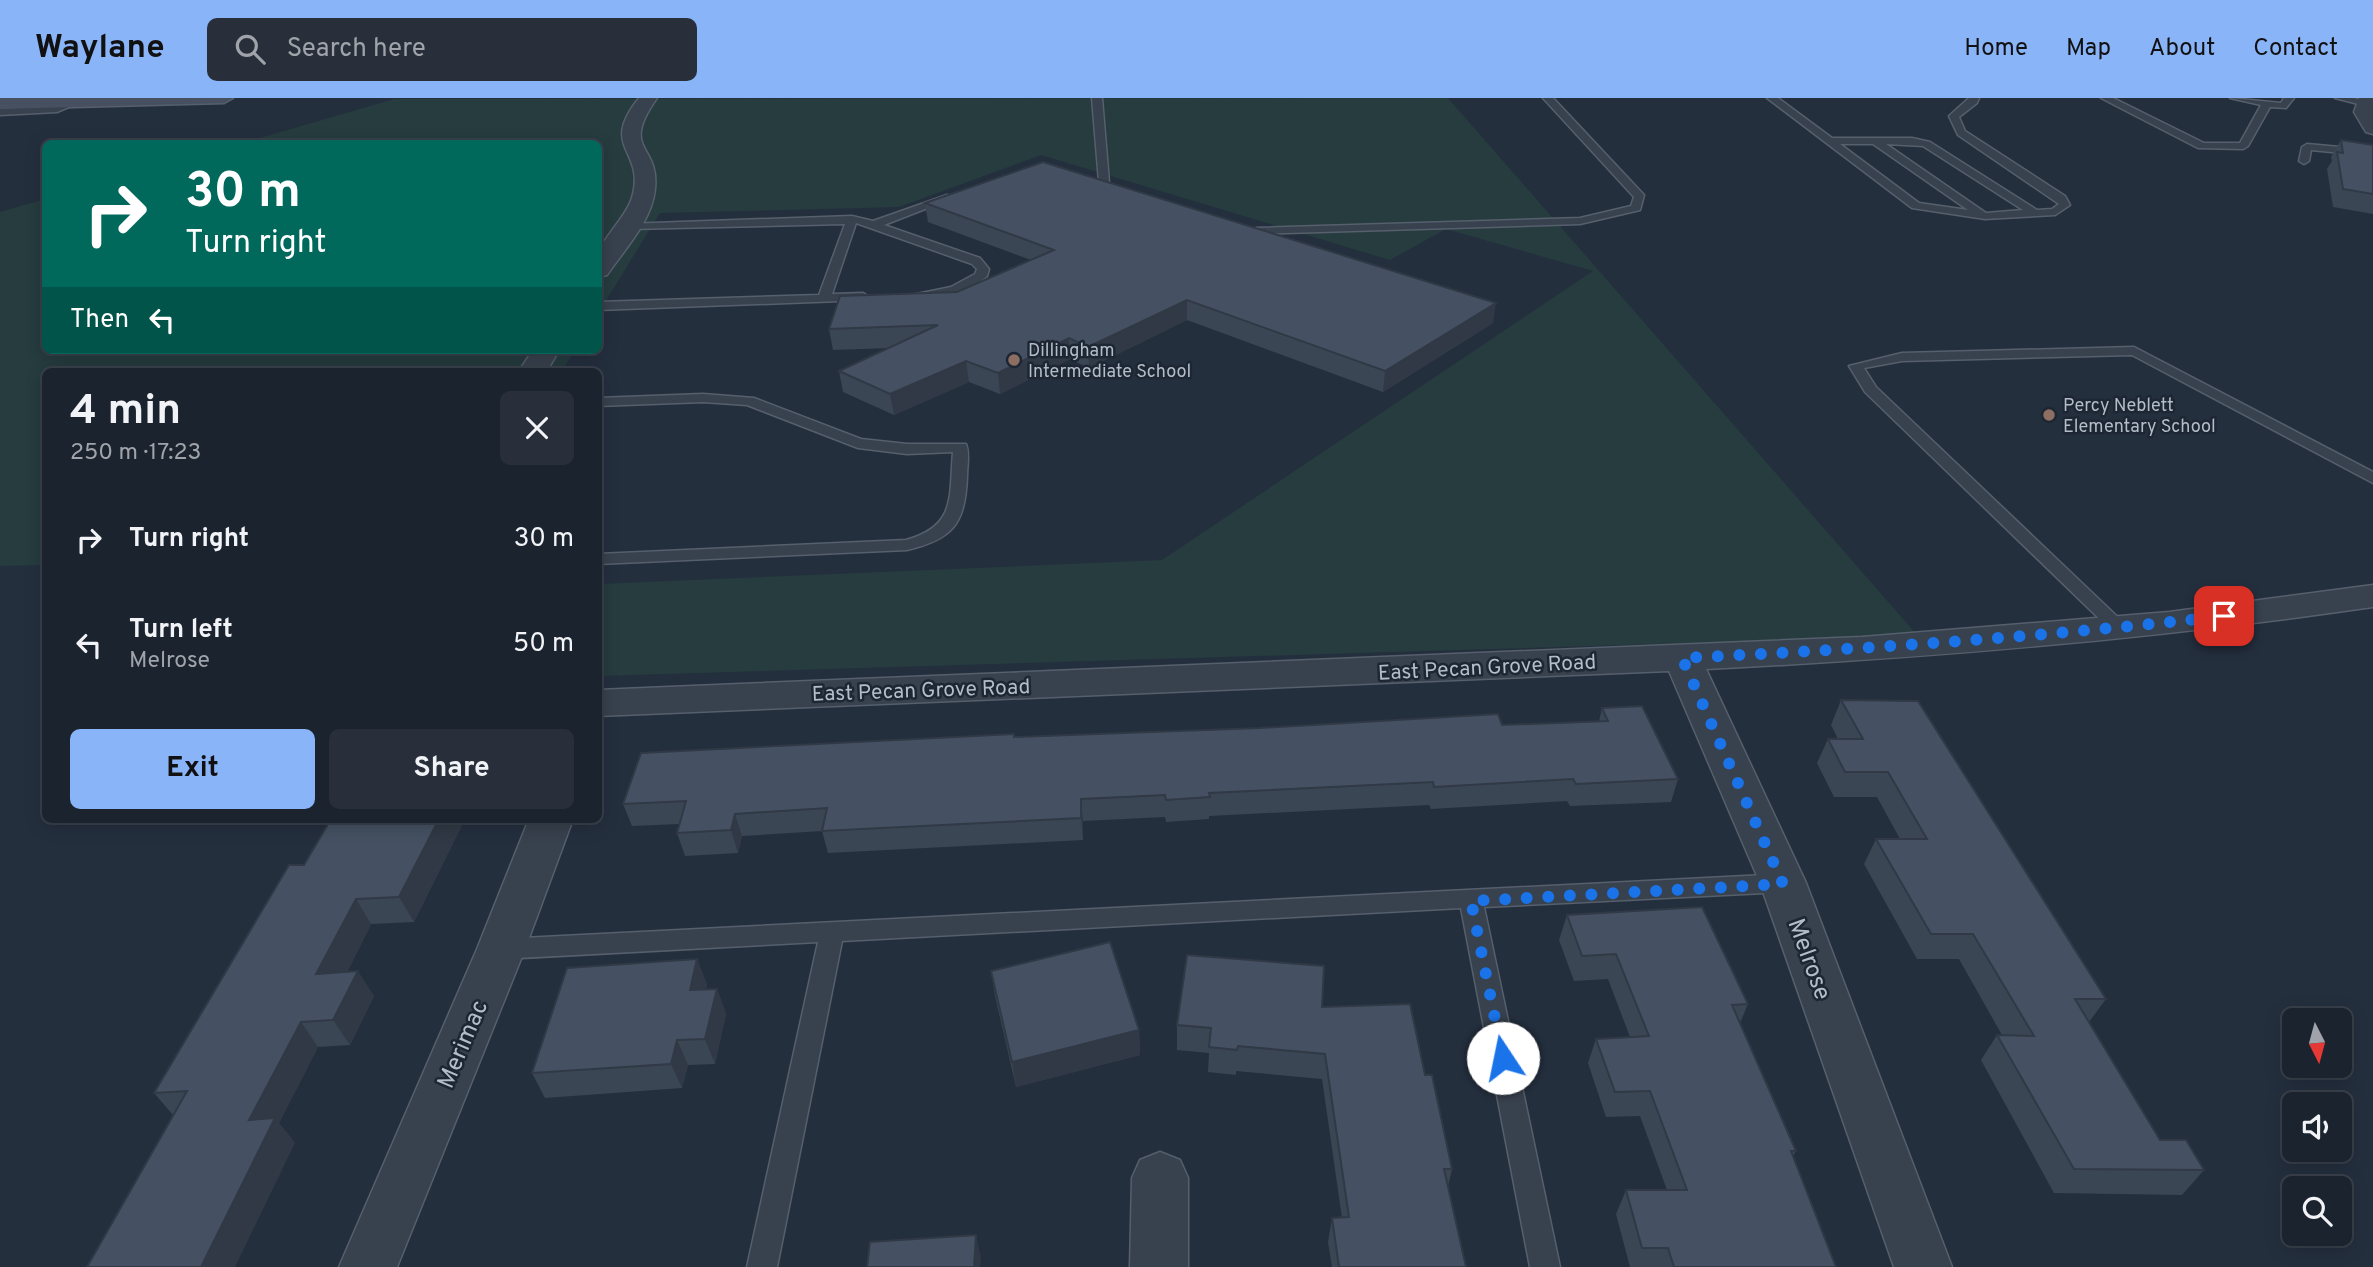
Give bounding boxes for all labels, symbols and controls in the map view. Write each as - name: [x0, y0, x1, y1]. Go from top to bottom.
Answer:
- search box: [207, 18, 697, 81]
- text: Waylane: [35, 28, 165, 70]
- icon: search: [231, 30, 269, 68]
- text: Search here: [287, 33, 426, 66]
- text: Home: [1964, 34, 2028, 64]
- text: Map: [2066, 34, 2111, 64]
- text: About: [2149, 34, 2215, 64]
- text: Contact: [2253, 34, 2338, 64]
- text: 30 m: [185, 163, 301, 225]
- icon: right: [70, 168, 161, 259]
- text: Turn right: [185, 224, 327, 264]
- icon: left: [143, 301, 181, 339]
- text: Then: [70, 304, 129, 337]
- place label: Dillingham Intermediate School: [1028, 340, 1191, 384]
- marker: Dillingham Intermediate School: [1006, 352, 1022, 368]
- text: 4 min: [70, 386, 181, 439]
- button: close: [500, 391, 574, 465]
- place label: Percy Neblett Elementary School: [2063, 395, 2216, 439]
- marker: Percy Neblett Elementary School: [2041, 407, 2057, 423]
- text: 250 m · 17:23: [70, 439, 201, 468]
- icon: right: [70, 521, 108, 559]
- text: Turn right: [129, 523, 249, 556]
- text: 30 m: [514, 523, 574, 556]
- pin: [2194, 586, 2254, 646]
- icon: arrive: [2205, 597, 2243, 635]
- text: Turn left: [129, 614, 233, 647]
- icon: left: [70, 626, 108, 664]
- text: 50 m: [513, 628, 574, 661]
- text: Melrose: [129, 647, 210, 676]
- street label: East Pecan Grove Road: [1377, 649, 1597, 688]
- street label: East Pecan Grove Road: [811, 674, 1031, 709]
- button: Exit: [70, 729, 315, 809]
- button: Share: [329, 729, 574, 809]
- street label: Melrose: [1780, 915, 1837, 1004]
- street label: Merimac: [432, 996, 496, 1094]
- north arrow: [2282, 1008, 2352, 1078]
- map controls: [2282, 1008, 2352, 1246]
- position arrow: [1466, 1021, 1540, 1095]
- button: sound: [2282, 1092, 2352, 1162]
- button: search: [2282, 1176, 2352, 1246]

